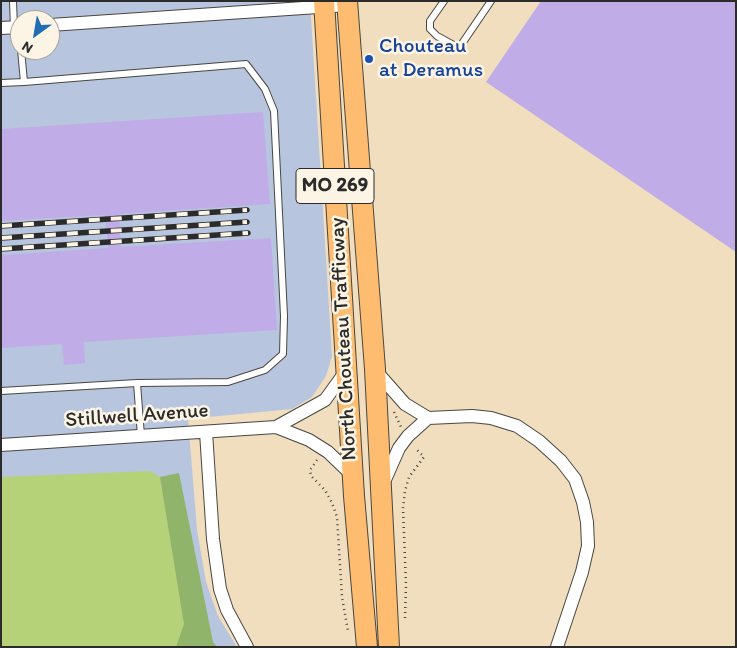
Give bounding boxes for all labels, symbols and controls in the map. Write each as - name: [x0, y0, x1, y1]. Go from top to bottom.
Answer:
- north arrow: [10, 10, 60, 60]
- place label: Chouteau at Deramus: [379, 34, 483, 84]
- text: N: [19, 38, 36, 57]
- marker: Chouteau at Deramus: [363, 53, 375, 65]
- road number: MO 269: [296, 168, 374, 204]
- street label: North Chouteau Trafficway: [325, 217, 363, 461]
- street label: Stillwell Avenue: [65, 398, 209, 434]

